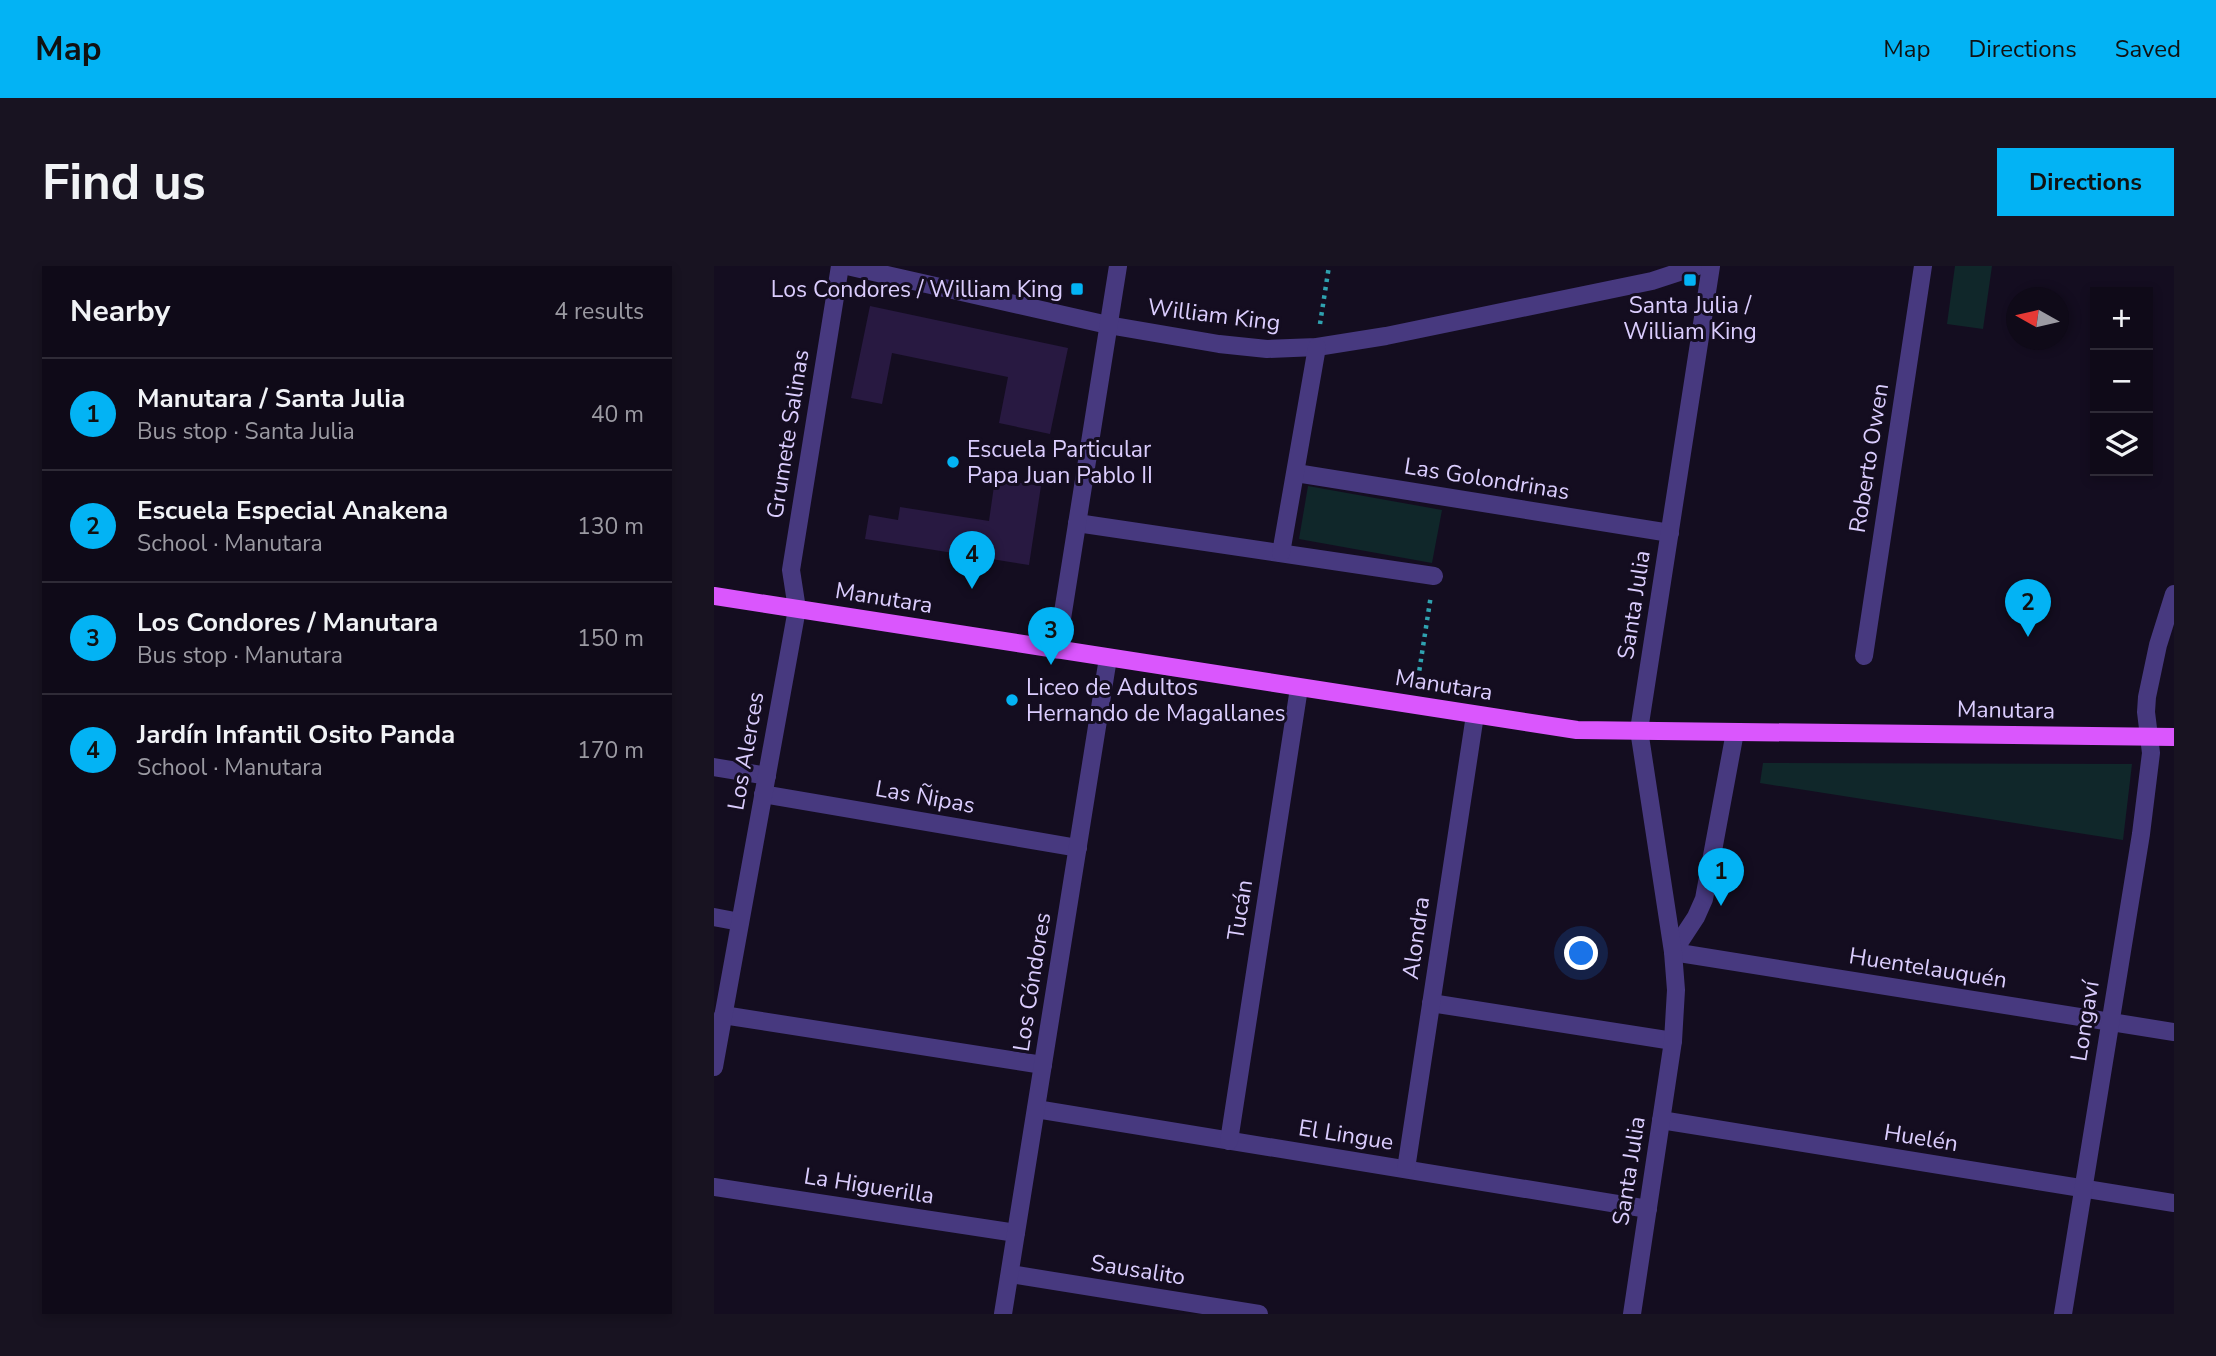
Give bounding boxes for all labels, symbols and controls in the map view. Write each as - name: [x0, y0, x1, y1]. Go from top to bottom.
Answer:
- text: Map: [35, 27, 102, 72]
- text: Map: [1883, 33, 1930, 65]
- text: Directions: [1968, 33, 2077, 65]
- text: Saved: [2115, 33, 2181, 65]
- button: Directions: [1997, 148, 2174, 216]
- text: Find us: [42, 149, 206, 216]
- marker: Santa Julia / William King: [1682, 272, 1698, 288]
- place label: Los Condores / William King: [771, 274, 1063, 305]
- marker: Los Condores / William King: [1069, 281, 1085, 297]
- north arrow: [2006, 287, 2069, 350]
- map controls: [2090, 287, 2153, 476]
- button: +: [2090, 287, 2153, 350]
- place label: Santa Julia / William King: [1623, 290, 1757, 347]
- text: Nearby: [70, 291, 170, 332]
- street label: William King: [1146, 291, 1282, 339]
- text: 4 results: [554, 296, 644, 327]
- street label: Grumete Salinas: [759, 347, 817, 521]
- button: −: [2090, 350, 2153, 413]
- text: Manutara / Santa Julia: [137, 381, 405, 416]
- street label: Roberto Owen: [1842, 381, 1896, 535]
- text: 1: [86, 399, 100, 430]
- text: 40 m: [591, 399, 644, 430]
- button: layers: [2090, 413, 2153, 476]
- text: Bus stop · Santa Julia: [137, 416, 355, 447]
- place label: Escuela Particular Papa Juan Pablo II: [967, 434, 1153, 491]
- street label: Las Golondrinas: [1402, 451, 1572, 507]
- marker: Escuela Particular Papa Juan Pablo II: [945, 454, 961, 470]
- text: Escuela Especial Anakena: [137, 493, 448, 528]
- text: 2: [86, 511, 100, 542]
- text: 130 m: [577, 511, 644, 542]
- text: School · Manutara: [137, 528, 323, 559]
- pin: 4: [949, 531, 995, 589]
- street label: Santa Julia: [1610, 548, 1658, 662]
- street label: Manutara: [833, 575, 935, 621]
- pin: 2: [2005, 579, 2051, 637]
- text: Los Condores / Manutara: [137, 605, 438, 640]
- pin: 3: [1028, 607, 1074, 665]
- text: 3: [86, 623, 100, 654]
- text: 150 m: [577, 623, 644, 654]
- text: Bus stop · Manutara: [137, 640, 343, 671]
- street label: Manutara: [1393, 662, 1495, 708]
- place label: Liceo de Adultos Hernando de Magallanes: [1026, 672, 1286, 729]
- street label: Los Alerces: [720, 689, 772, 813]
- marker: Liceo de Adultos Hernando de Magallanes: [1004, 692, 1020, 708]
- street label: Manutara: [1957, 694, 2055, 726]
- text: Jardín Infantil Osito Panda: [137, 717, 455, 752]
- text: 4: [86, 735, 100, 766]
- text: 170 m: [577, 735, 644, 766]
- text: School · Manutara: [137, 752, 323, 783]
- street label: Las Ñipas: [873, 773, 977, 821]
- pin: 1: [1698, 848, 1744, 906]
- street label: Tucán: [1220, 877, 1260, 943]
- street label: Alondra: [1395, 895, 1437, 981]
- street label: Los Cóndores: [1006, 910, 1058, 1054]
- your location: [1564, 936, 1598, 970]
- street label: Huentelauquén: [1847, 940, 2009, 996]
- street label: Longaví: [2063, 977, 2107, 1063]
- street label: El Lingue: [1296, 1112, 1396, 1158]
- street label: Santa Julia: [1605, 1114, 1653, 1228]
- street label: Huelén: [1882, 1117, 1960, 1159]
- street label: La Higuerilla: [802, 1160, 936, 1212]
- street label: Sausalito: [1088, 1247, 1188, 1293]

